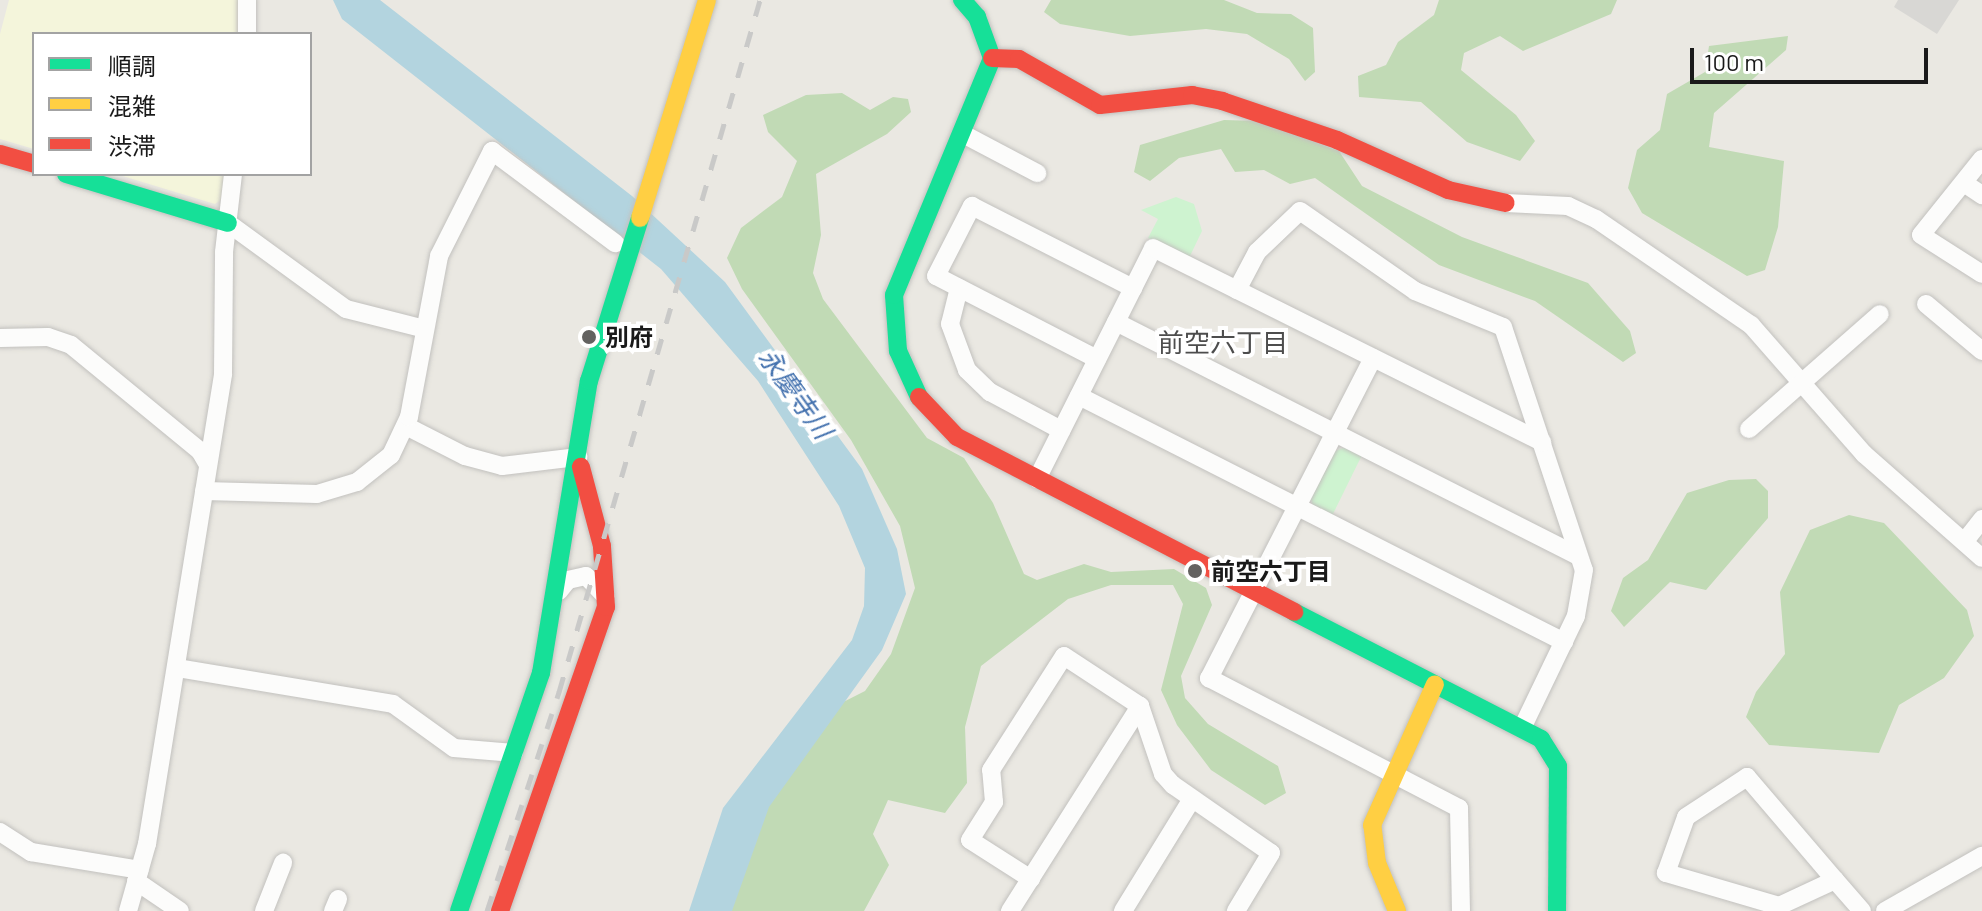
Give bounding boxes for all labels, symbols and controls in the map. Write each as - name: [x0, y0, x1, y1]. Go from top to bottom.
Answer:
- legend: [32, 32, 312, 176]
- scale bar: [1694, 32, 1932, 82]
- text: 100 m: [1704, 47, 1764, 76]
- text: 順調: [108, 51, 156, 80]
- text: 混雑: [108, 91, 156, 120]
- text: 渋滞: [108, 131, 156, 160]
- place label: 別府: [605, 323, 653, 351]
- district label: 前空六丁目: [1158, 326, 1288, 358]
- marker: 別府: [580, 328, 598, 346]
- water label: 永慶寺川: [753, 342, 839, 444]
- place label: 前空六丁目: [1211, 557, 1331, 585]
- marker: 前空六丁目: [1186, 562, 1204, 580]

